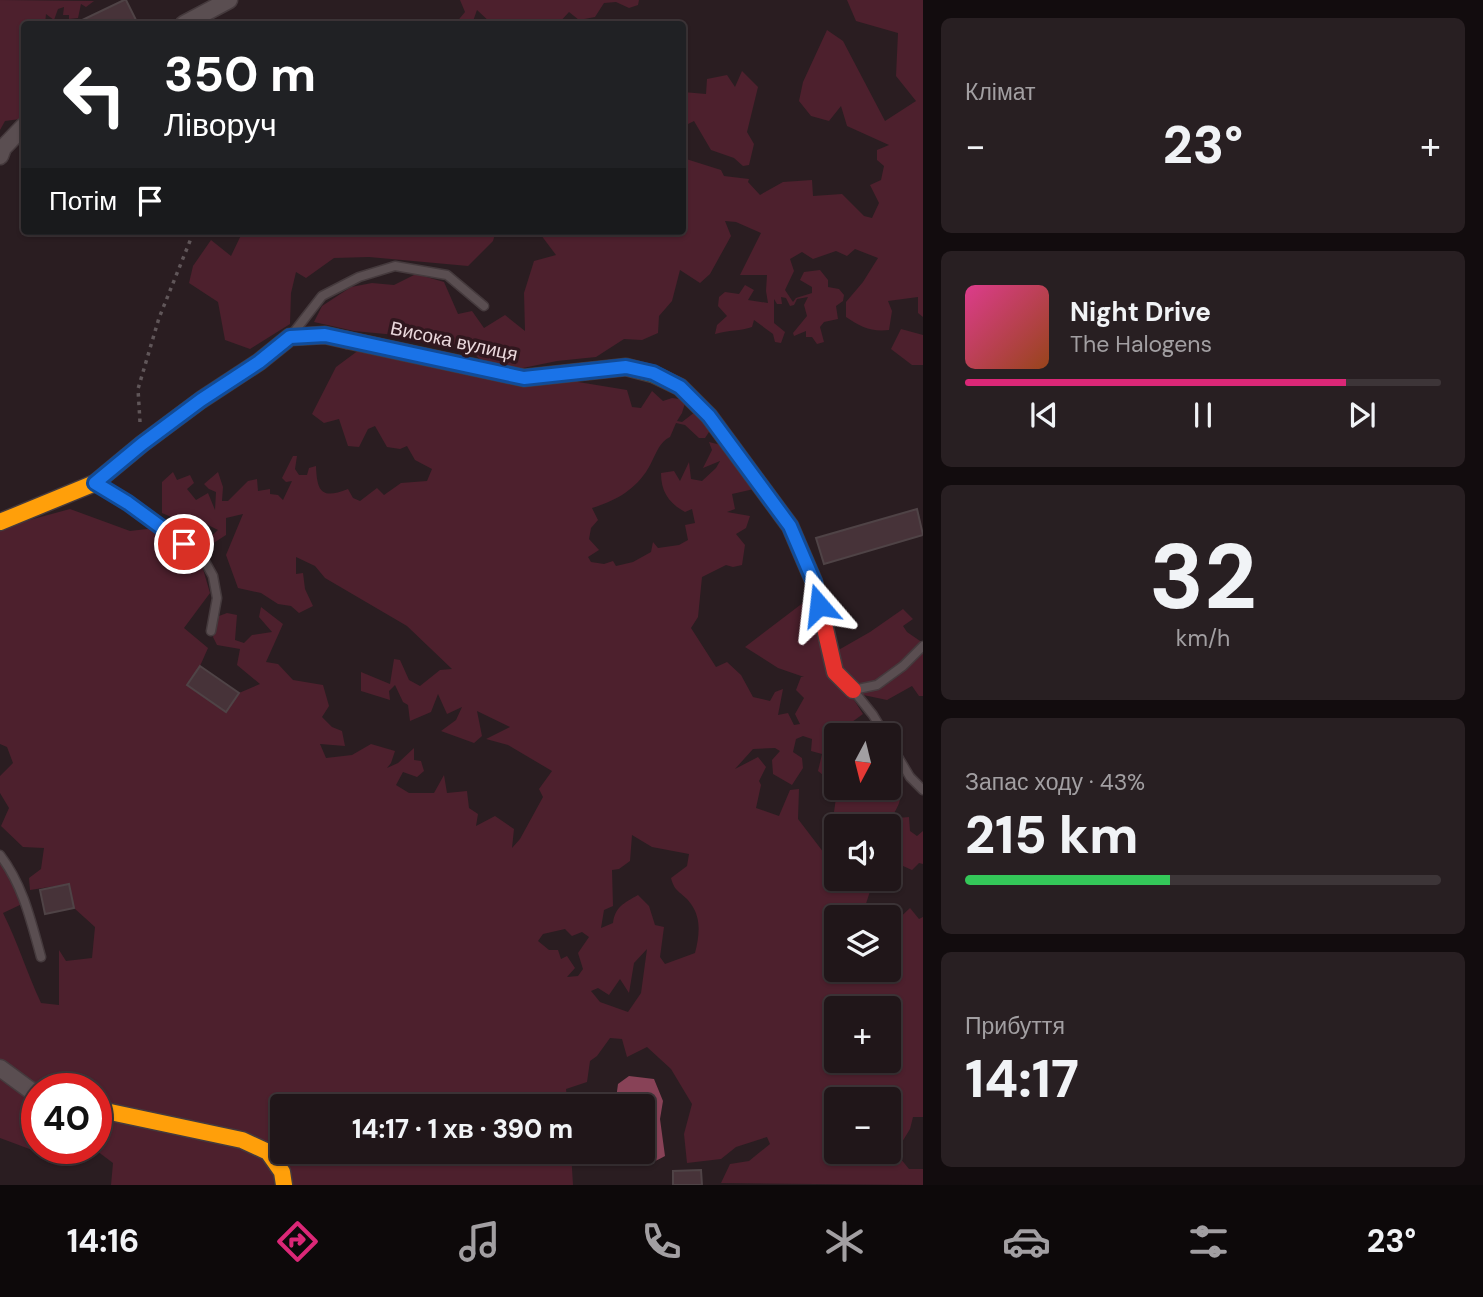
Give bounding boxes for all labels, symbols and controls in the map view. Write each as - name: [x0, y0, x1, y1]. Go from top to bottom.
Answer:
- text: 350 m: [164, 42, 316, 106]
- icon: left: [49, 49, 140, 140]
- text: Клімат: [965, 77, 1036, 107]
- text: Ліворуч: [164, 104, 277, 146]
- text: 23°: [1163, 111, 1243, 179]
- text: −: [965, 121, 986, 171]
- text: +: [1420, 121, 1441, 171]
- icon: arrive: [131, 182, 169, 220]
- text: Потім: [49, 184, 117, 218]
- text: Night Drive: [1070, 295, 1211, 329]
- street label: Висока вулиця: [388, 315, 520, 367]
- text: The Halogens: [1070, 329, 1212, 359]
- icon: previous: [1025, 396, 1063, 434]
- icon: pause: [1184, 396, 1222, 434]
- icon: next: [1343, 396, 1381, 434]
- pin: [154, 514, 214, 574]
- text: 32: [1149, 518, 1257, 636]
- icon: arrive: [165, 525, 203, 563]
- position arrow: [782, 568, 856, 642]
- text: km/h: [1176, 623, 1230, 653]
- north arrow: [824, 723, 901, 800]
- map controls: [824, 723, 901, 1164]
- text: Запас ходу · 43%: [965, 767, 1145, 797]
- text: 215 km: [965, 801, 1138, 869]
- button: sound: [824, 814, 901, 891]
- button: layers: [824, 905, 901, 982]
- button: +: [824, 996, 901, 1073]
- text: Прибуття: [965, 1011, 1065, 1041]
- text: 14:17: [965, 1045, 1079, 1113]
- speed limit sign: 40: [21, 1073, 112, 1164]
- button: −: [824, 1087, 901, 1164]
- text: 14:17 · 1 хв · 390 m: [352, 1112, 573, 1146]
- icon: directions: [273, 1217, 322, 1266]
- icon: music: [455, 1217, 504, 1266]
- icon: phone: [637, 1217, 686, 1266]
- icon: climate: [820, 1217, 869, 1266]
- icon: car: [1002, 1217, 1051, 1266]
- icon: filters: [1184, 1217, 1233, 1266]
- text: 14:16: [67, 1220, 139, 1262]
- text: 23°: [1367, 1220, 1416, 1262]

